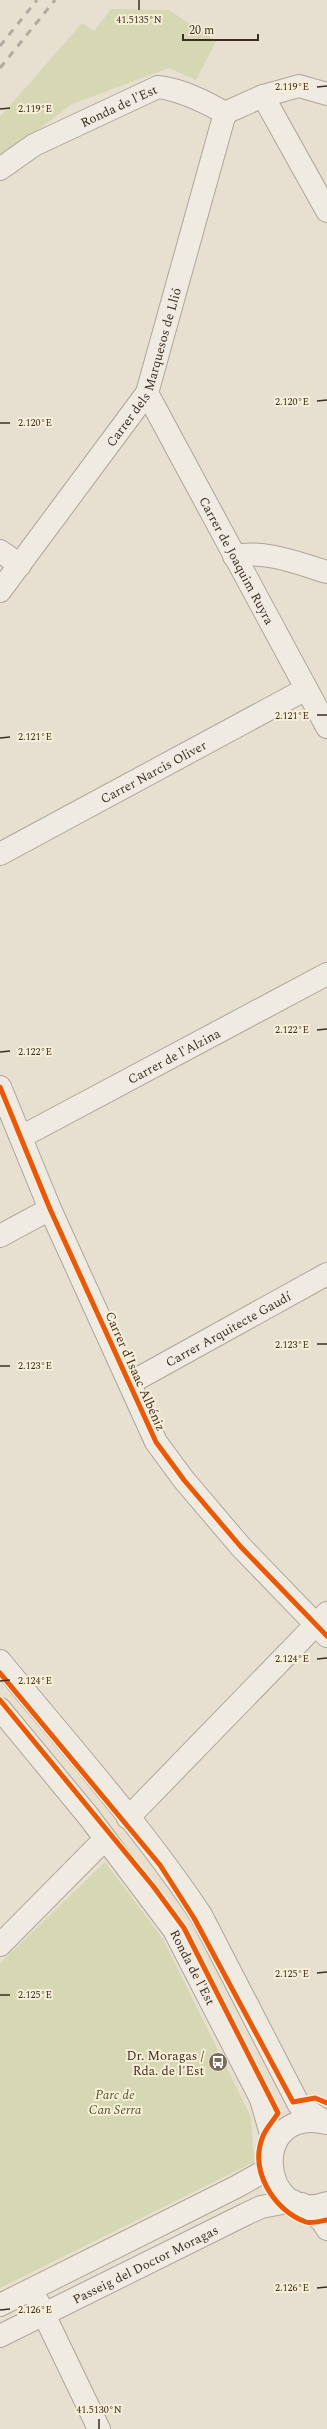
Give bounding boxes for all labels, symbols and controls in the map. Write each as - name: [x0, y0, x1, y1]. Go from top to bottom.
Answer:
- text: 41.5135°N: [116, 12, 162, 28]
- scale bar: [183, 16, 258, 42]
- text: 20 m: [189, 21, 214, 40]
- text: 2.119°E: [275, 79, 309, 95]
- street label: Ronda de l'Est: [77, 80, 161, 133]
- text: 2.119°E: [18, 101, 52, 117]
- street label: Carrer dels Marquesos de Llió: [101, 285, 187, 451]
- text: 2.120°E: [275, 394, 309, 410]
- text: 2.120°E: [18, 415, 52, 431]
- street label: Carrer de Joaquim Ruyra: [194, 493, 279, 629]
- text: 2.121°E: [275, 708, 309, 724]
- text: 2.121°E: [18, 729, 52, 745]
- street label: Carrer Narcis Oliver: [97, 735, 210, 809]
- text: 2.122°E: [275, 1022, 309, 1038]
- street label: Carrer de l'Alzina: [124, 1023, 225, 1089]
- text: 2.122°E: [18, 1044, 52, 1060]
- street label: Carrer Arquitecte Gaudí: [162, 1286, 296, 1372]
- street label: Carrer d'Isaac Albéniz: [100, 1308, 170, 1434]
- text: 2.123°E: [275, 1337, 309, 1353]
- text: 2.123°E: [18, 1358, 52, 1374]
- text: 2.124°E: [275, 1651, 309, 1667]
- text: 2.124°E: [18, 1673, 52, 1689]
- street label: Ronda de l'Est: [164, 1926, 220, 2009]
- text: 2.125°E: [275, 1966, 309, 1982]
- text: 2.125°E: [18, 1987, 52, 2003]
- place label: Dr. Moragas / Rda. de l'Est: [126, 2046, 205, 2081]
- bus stop icon: Dr. Moragas / Rda. de l'Est: [207, 2051, 229, 2073]
- park label: Parc de Can Serra: [89, 2085, 142, 2120]
- street label: Passeig del Doctor Moragas: [69, 2220, 222, 2310]
- text: 2.126°E: [275, 2280, 309, 2296]
- text: 2.126°E: [18, 2302, 52, 2318]
- text: 41.5130°N: [76, 2402, 122, 2418]

